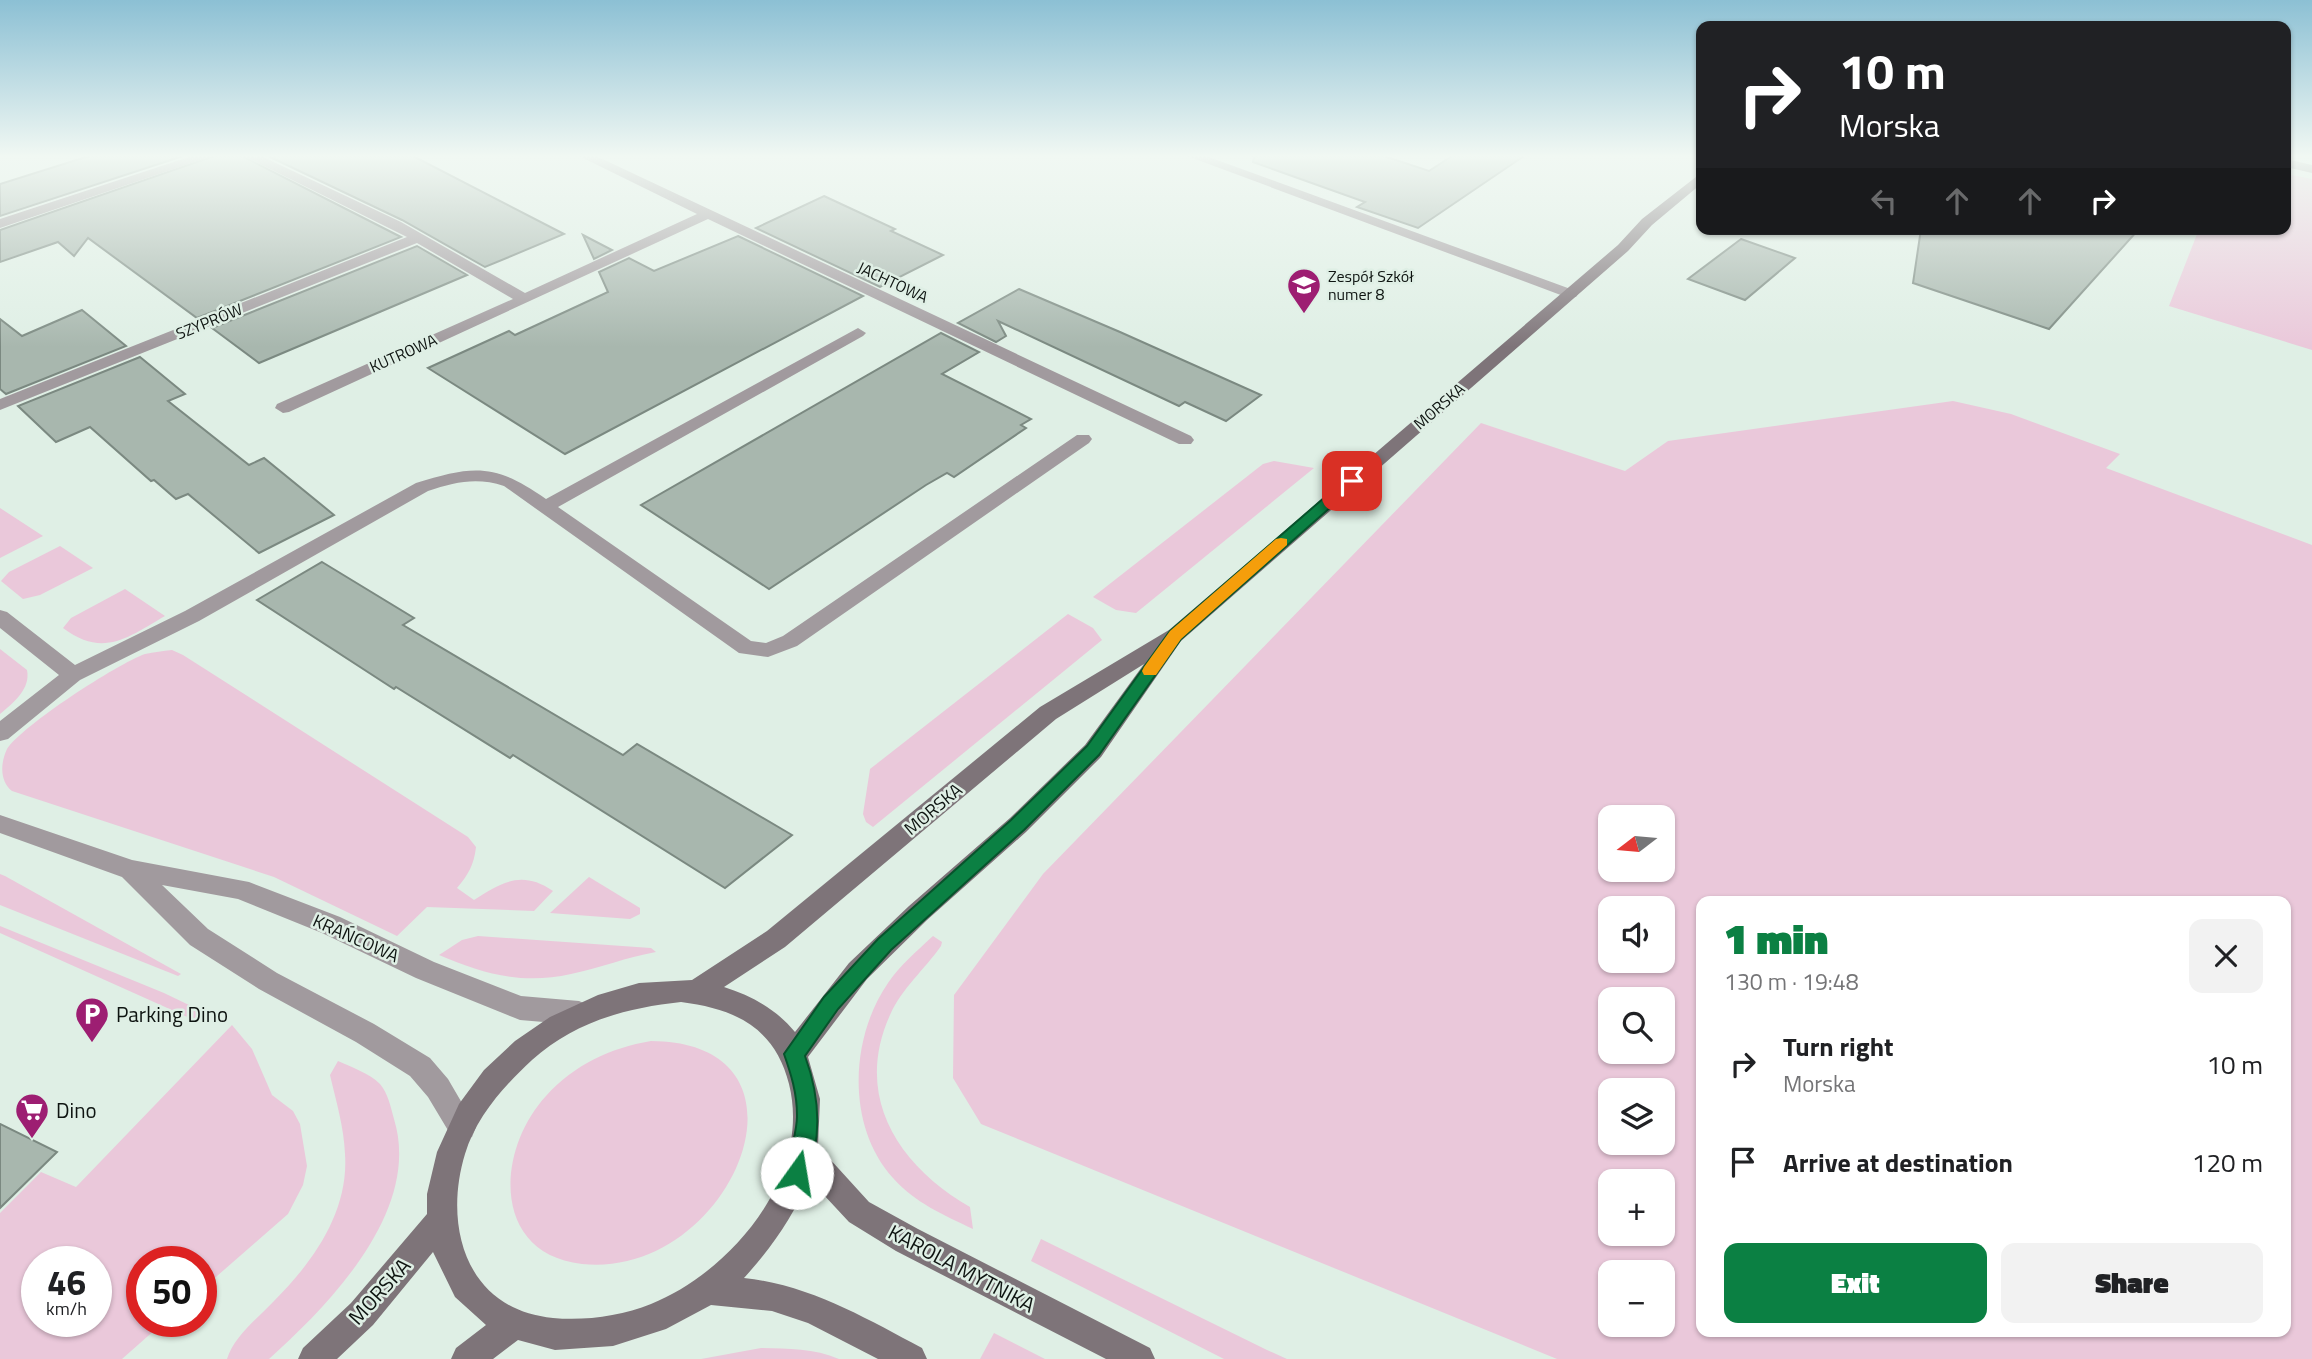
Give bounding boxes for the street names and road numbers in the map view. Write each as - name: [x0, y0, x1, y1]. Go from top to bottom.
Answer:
- street label: JACHTOWA: [854, 255, 933, 309]
- street label: SZYPRÓW: [172, 297, 246, 345]
- street label: KUTROWA: [365, 327, 441, 379]
- street label: MORSKA: [1408, 377, 1470, 435]
- street label: MORSKA: [898, 776, 968, 841]
- street label: KRAŃCOWA: [309, 907, 404, 969]
- street label: KAROLA MYTNIKA: [883, 1216, 1042, 1320]
- street label: MORSKA: [340, 1250, 418, 1332]

